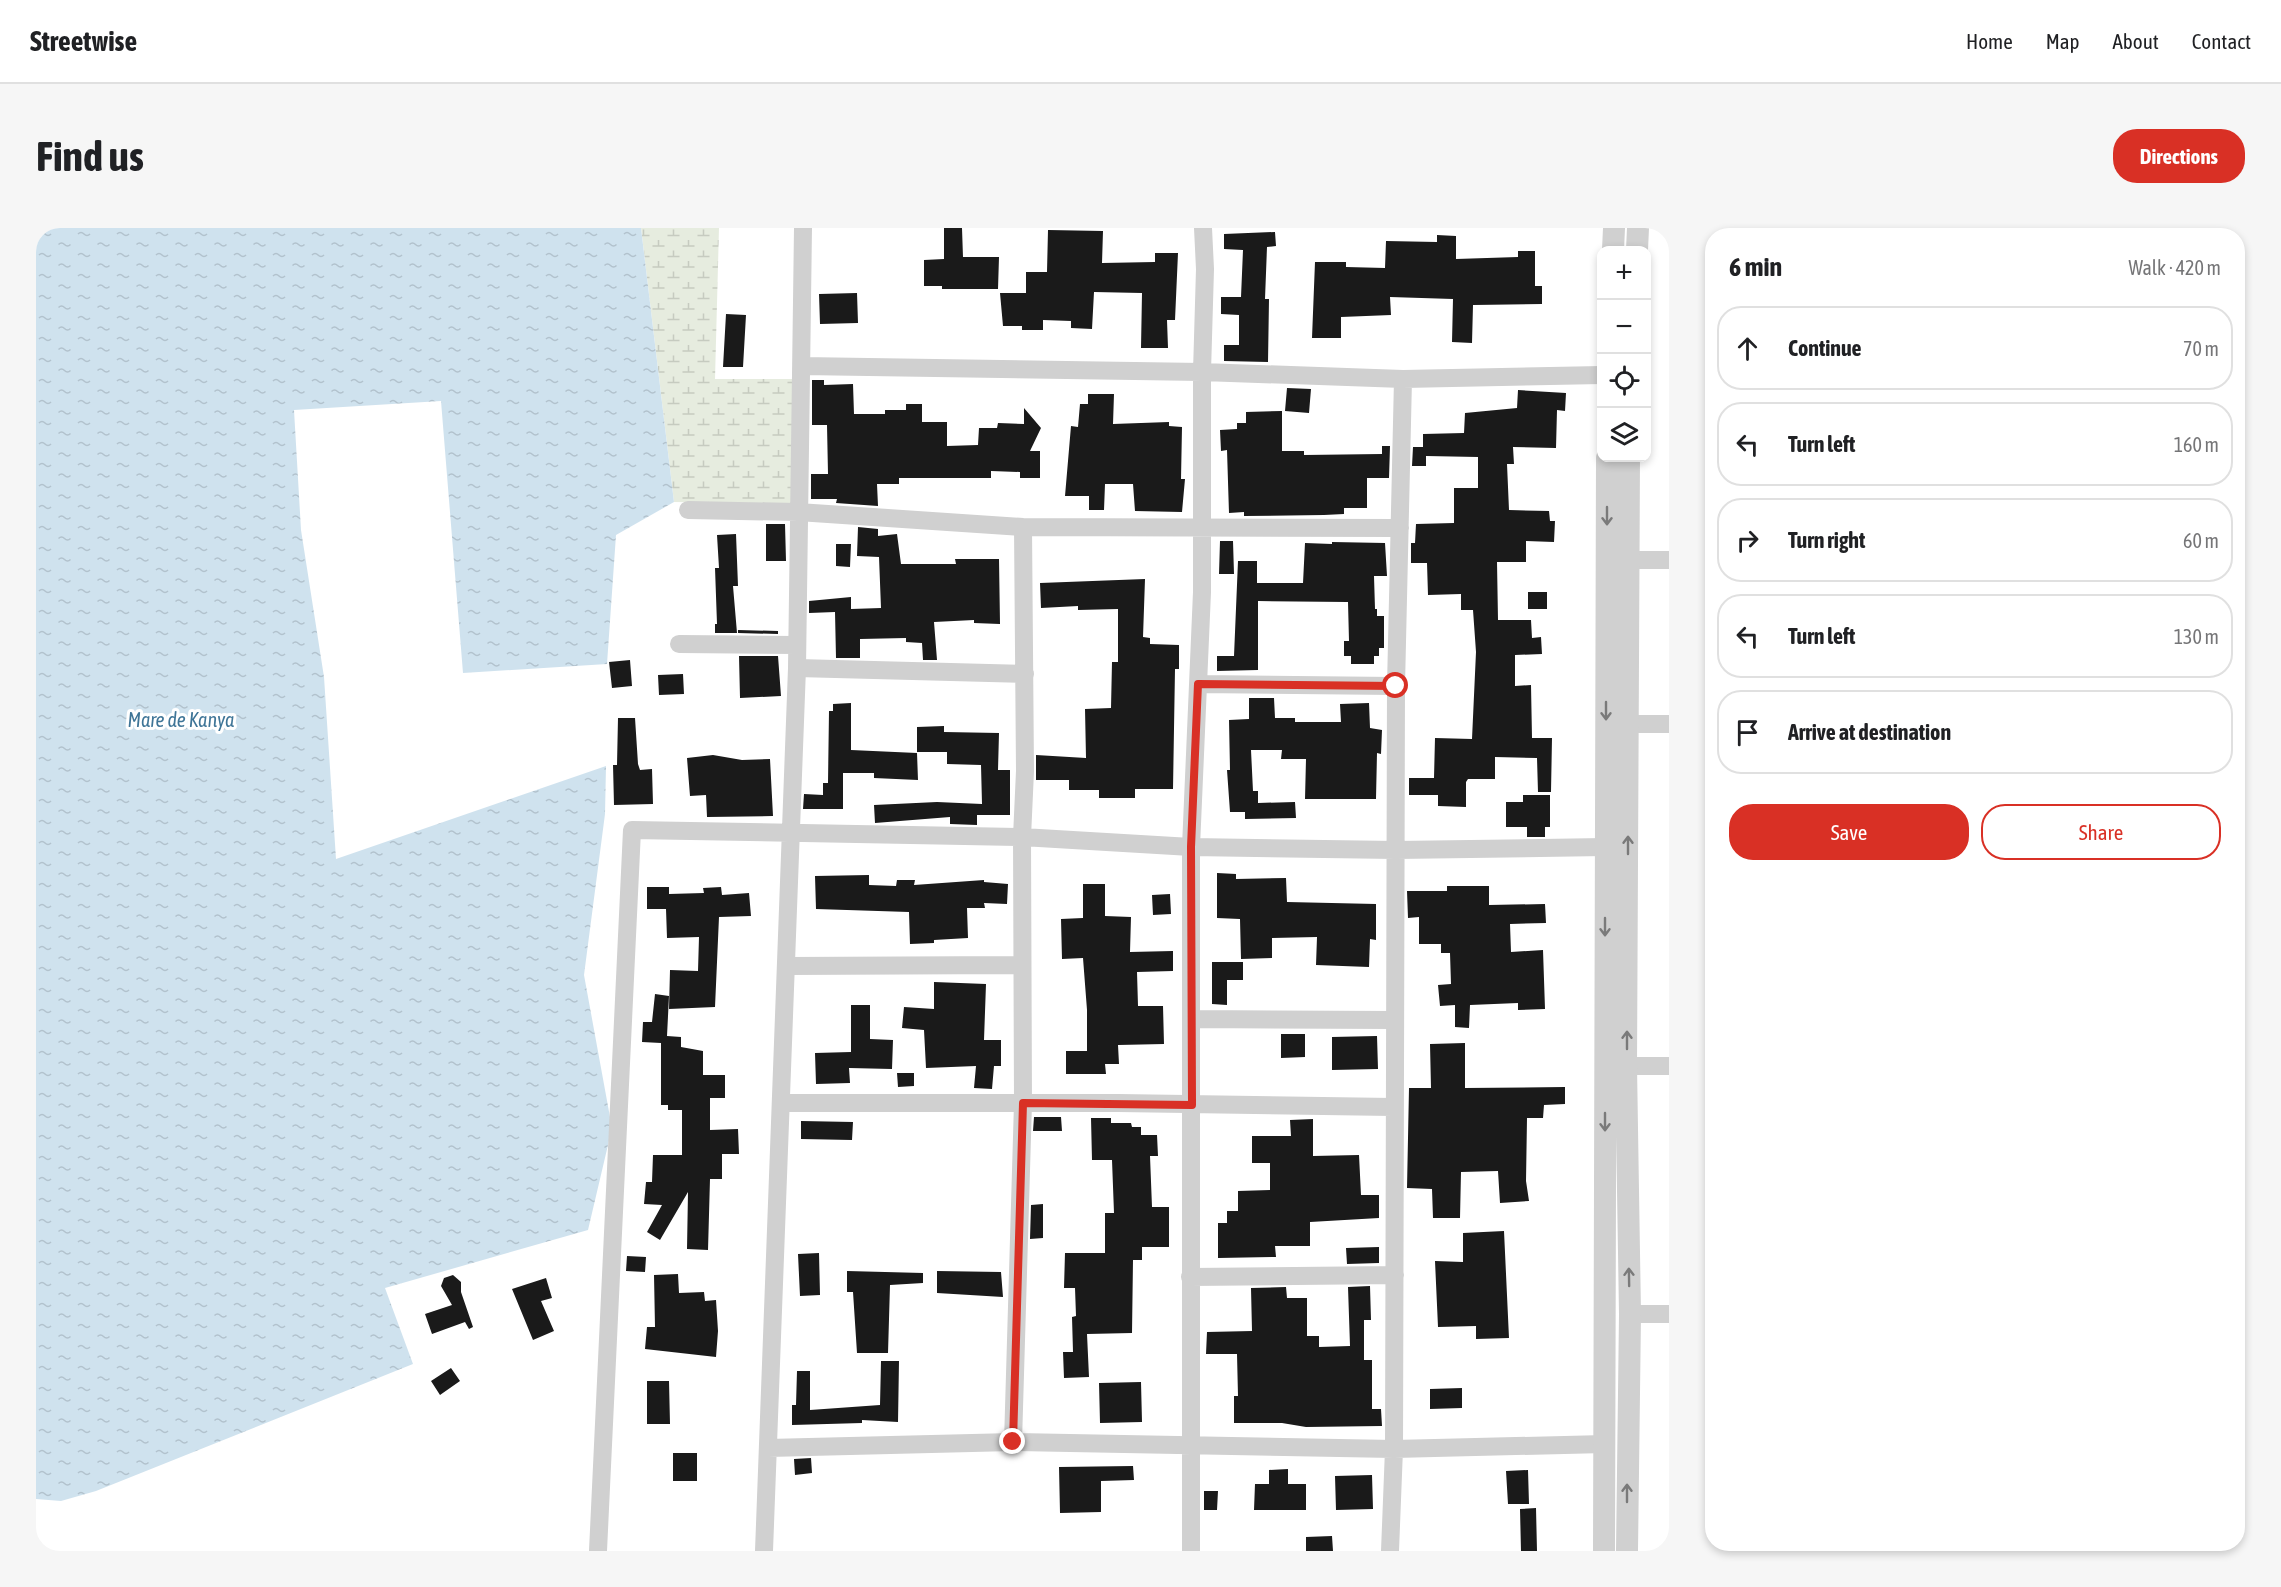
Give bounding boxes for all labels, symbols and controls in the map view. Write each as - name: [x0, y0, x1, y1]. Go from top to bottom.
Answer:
- text: Streetwise: [30, 25, 137, 57]
- text: Home: [1966, 29, 2013, 53]
- text: Map: [2046, 29, 2080, 53]
- text: About: [2113, 29, 2159, 53]
- text: Contact: [2192, 29, 2251, 53]
- button: Directions: [2113, 129, 2245, 183]
- text: Find us: [36, 132, 144, 180]
- map controls: [1597, 246, 1651, 462]
- button: +: [1597, 246, 1651, 300]
- text: 6 min: [1729, 252, 1782, 282]
- text: Walk · 420 m: [2129, 256, 2221, 279]
- button: −: [1597, 300, 1651, 354]
- icon: ahead: [1731, 332, 1764, 365]
- text: Continue: [1788, 335, 1862, 361]
- text: 70 m: [2183, 337, 2219, 360]
- button: locate: [1597, 354, 1651, 408]
- button: layers: [1597, 408, 1651, 462]
- icon: left: [1731, 428, 1764, 461]
- text: Turn left: [1788, 431, 1855, 457]
- text: 160 m: [2174, 433, 2219, 456]
- one-way arrow: [1601, 505, 1613, 525]
- icon: right: [1731, 524, 1764, 557]
- text: Turn right: [1788, 527, 1865, 553]
- text: 60 m: [2183, 529, 2219, 552]
- icon: left: [1731, 620, 1764, 653]
- text: Turn left: [1788, 623, 1855, 649]
- text: 130 m: [2174, 625, 2219, 648]
- route start: [1382, 672, 1408, 698]
- one-way arrow: [1600, 700, 1612, 720]
- water label: Mare de Kanya: [128, 708, 234, 731]
- icon: arrive: [1731, 716, 1764, 749]
- text: Arrive at destination: [1788, 719, 1951, 745]
- button: Save: [1729, 804, 1969, 860]
- button: Share: [1981, 804, 2221, 860]
- one-way arrow: [1622, 835, 1634, 855]
- one-way arrow: [1599, 916, 1611, 936]
- one-way arrow: [1621, 1030, 1633, 1050]
- one-way arrow: [1599, 1111, 1611, 1131]
- one-way arrow: [1624, 1267, 1635, 1287]
- route end: [999, 1428, 1025, 1454]
- one-way arrow: [1621, 1483, 1633, 1503]

